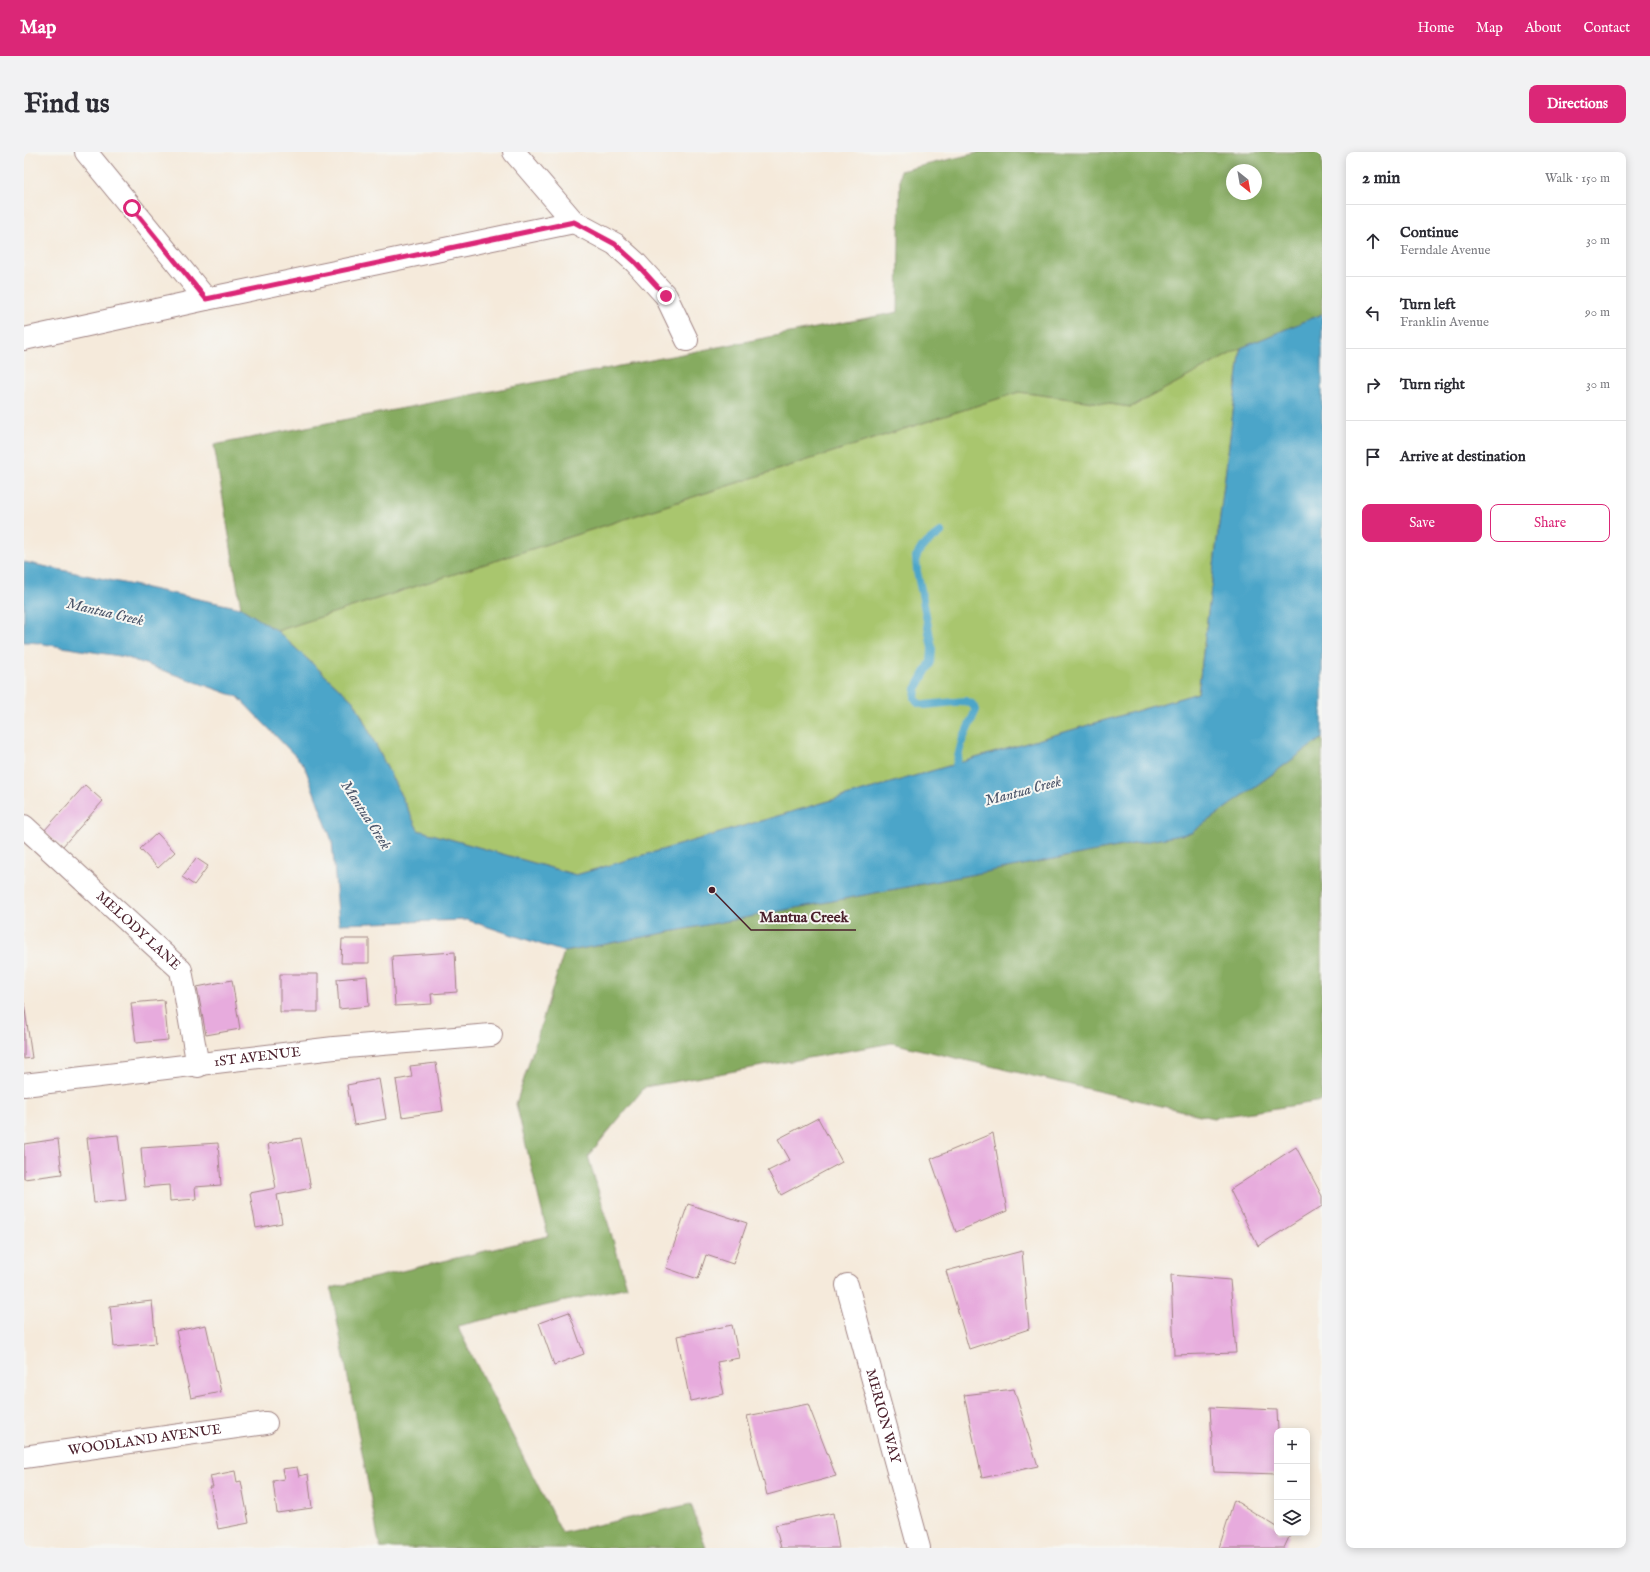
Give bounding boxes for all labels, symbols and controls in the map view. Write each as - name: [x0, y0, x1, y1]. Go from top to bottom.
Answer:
- text: Map: [20, 16, 56, 40]
- text: Home: [1418, 19, 1454, 37]
- text: Map: [1476, 19, 1503, 37]
- text: About: [1525, 19, 1561, 37]
- text: Contact: [1583, 19, 1630, 37]
- button: Directions: [1529, 85, 1626, 123]
- text: Find us: [24, 87, 110, 122]
- north arrow: [1226, 164, 1262, 200]
- text: 2 min: [1362, 168, 1400, 189]
- text: Walk · 150 m: [1545, 170, 1610, 187]
- route start: [123, 199, 141, 217]
- text: Continue: [1400, 223, 1458, 242]
- icon: ahead: [1362, 230, 1384, 252]
- text: 30 m: [1586, 232, 1610, 249]
- text: Ferndale Avenue: [1400, 242, 1490, 259]
- route end: [657, 287, 675, 305]
- text: Turn left: [1400, 295, 1456, 314]
- icon: left: [1362, 302, 1384, 324]
- text: 90 m: [1585, 304, 1610, 321]
- text: Franklin Avenue: [1400, 314, 1489, 331]
- icon: right: [1362, 374, 1384, 396]
- text: Turn right: [1400, 375, 1465, 394]
- text: 30 m: [1586, 376, 1610, 393]
- icon: arrive: [1362, 446, 1384, 468]
- text: Arrive at destination: [1400, 447, 1526, 466]
- button: Save: [1362, 504, 1482, 542]
- button: Share: [1490, 504, 1610, 542]
- water label: Mantua Creek: [65, 594, 145, 630]
- water label: Mantua Creek: [983, 772, 1063, 810]
- water label: Mantua Creek: [337, 777, 395, 853]
- street label: MELODY LANE: [92, 887, 185, 974]
- callout: Mantua Creek: [751, 903, 856, 930]
- text: Mantua Creek: [759, 908, 850, 927]
- street label: 1ST AVENUE: [213, 1043, 302, 1071]
- street label: MERION WAY: [861, 1367, 905, 1467]
- street label: WOODLAND AVENUE: [67, 1420, 223, 1460]
- map controls: [1274, 1428, 1310, 1536]
- button: +: [1274, 1428, 1310, 1464]
- button: −: [1274, 1464, 1310, 1500]
- button: layers: [1274, 1500, 1310, 1536]

